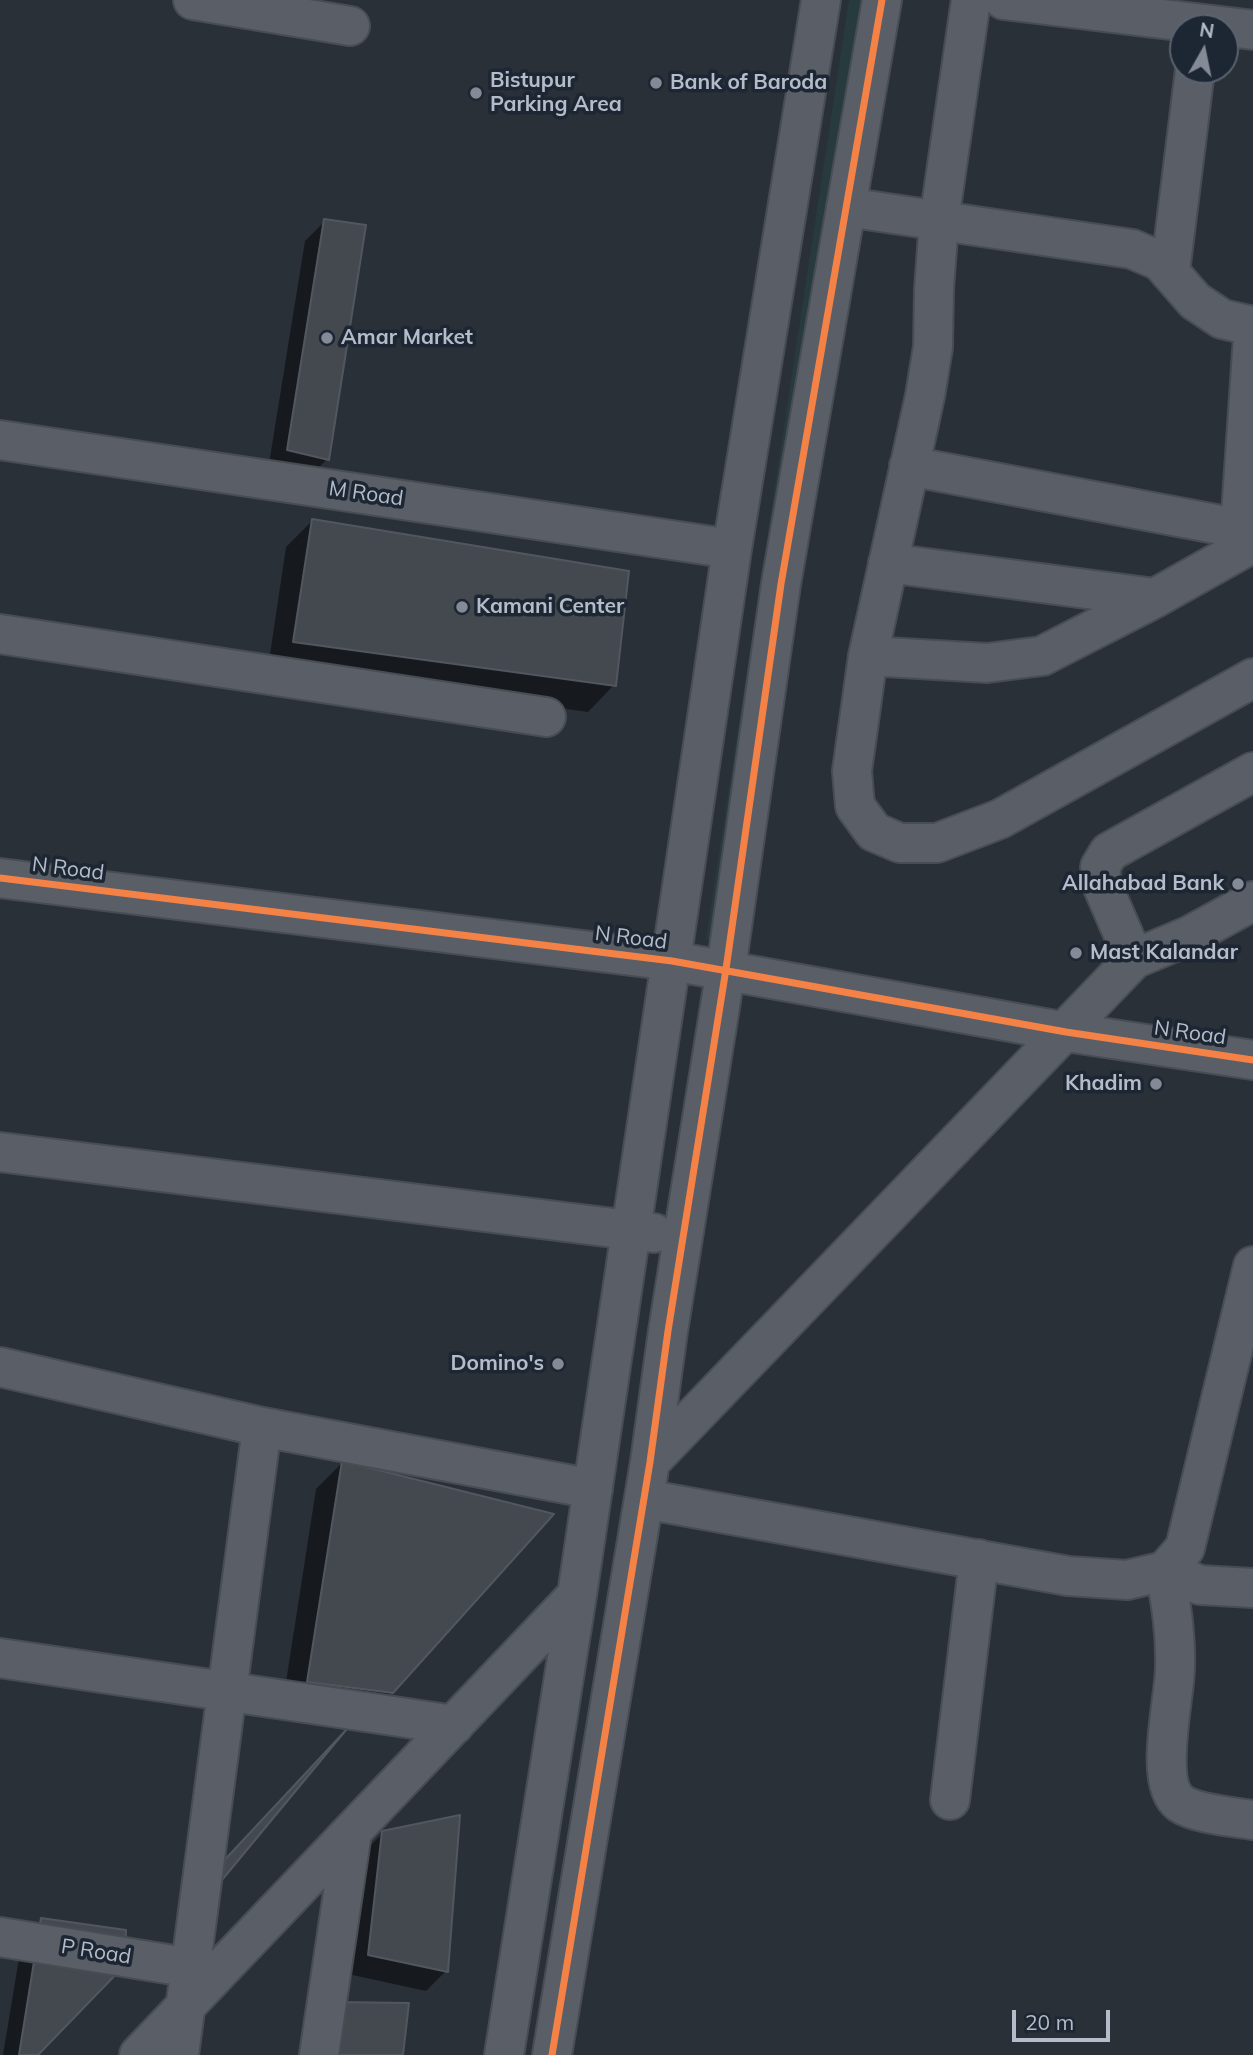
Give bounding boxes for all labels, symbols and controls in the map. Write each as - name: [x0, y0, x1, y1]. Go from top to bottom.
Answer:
- north arrow: [1169, 14, 1239, 84]
- text: N: [1198, 17, 1216, 43]
- place label: Bistupur Parking Area: [490, 68, 622, 118]
- place label: Bank of Baroda: [670, 70, 827, 96]
- marker: Bank of Baroda: [648, 75, 664, 91]
- marker: Bistupur Parking Area: [468, 85, 484, 101]
- place label: Amar Market: [341, 325, 473, 351]
- marker: Amar Market: [319, 330, 335, 346]
- street label: M Road: [327, 476, 405, 512]
- place label: Kamani Center: [476, 594, 624, 620]
- marker: Kamani Center: [454, 599, 470, 615]
- street label: N Road: [30, 852, 106, 886]
- place label: Allahabad Bank: [1062, 871, 1224, 897]
- marker: Allahabad Bank: [1230, 876, 1246, 892]
- street label: N Road: [593, 921, 669, 955]
- place label: Mast Kalandar: [1090, 940, 1238, 966]
- marker: Mast Kalandar: [1068, 945, 1084, 961]
- street label: N Road: [1152, 1015, 1228, 1051]
- place label: Khadim: [1065, 1071, 1142, 1097]
- marker: Khadim: [1148, 1076, 1164, 1092]
- place label: Domino's: [450, 1351, 544, 1377]
- marker: Domino's: [550, 1356, 566, 1372]
- street label: P Road: [59, 1934, 133, 1970]
- scale bar: [1015, 1996, 1113, 2040]
- text: 20 m: [1025, 2009, 1074, 2035]

